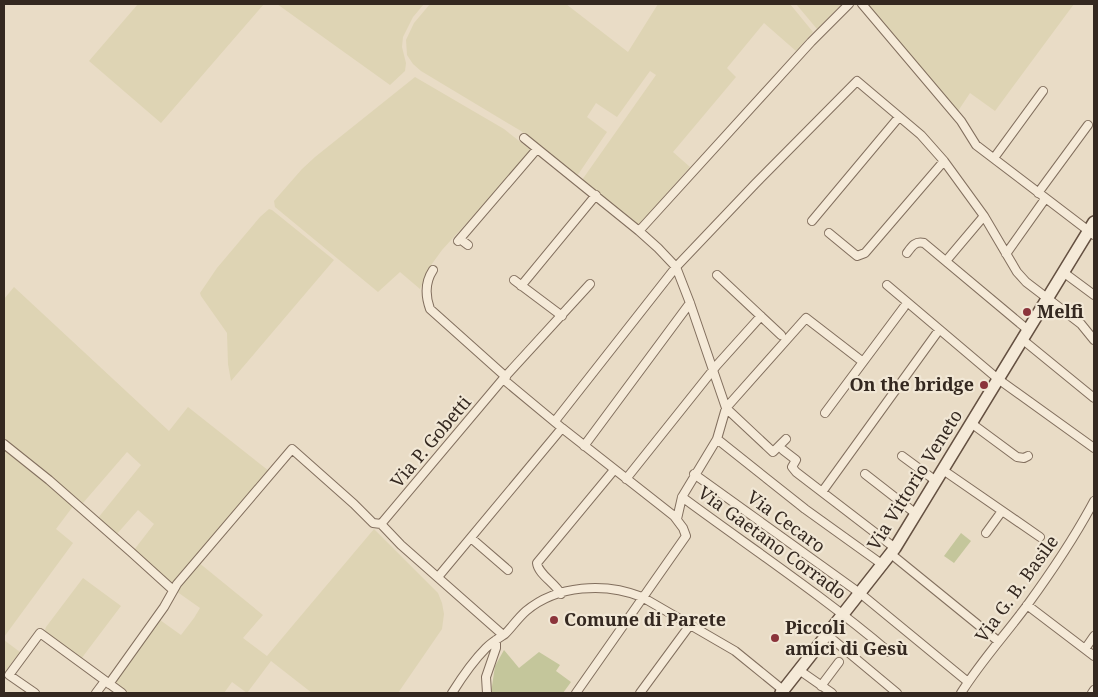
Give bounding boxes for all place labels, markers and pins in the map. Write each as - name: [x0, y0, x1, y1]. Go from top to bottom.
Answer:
- place label: Melfi: [1037, 299, 1084, 323]
- marker: Melfi: [1021, 306, 1033, 318]
- place label: On the bridge: [849, 372, 974, 396]
- marker: On the bridge: [978, 379, 990, 391]
- place label: Comune di Parete: [564, 607, 726, 631]
- marker: Comune di Parete: [548, 614, 560, 626]
- place label: Piccoli amici di Gesù: [785, 615, 908, 660]
- marker: Piccoli amici di Gesù: [769, 632, 781, 644]

